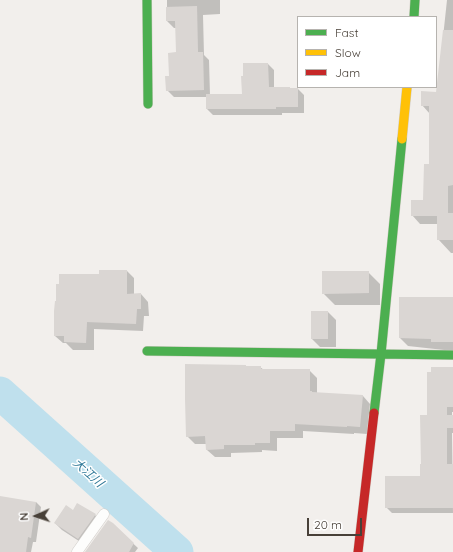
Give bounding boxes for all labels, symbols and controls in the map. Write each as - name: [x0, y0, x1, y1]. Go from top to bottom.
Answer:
- legend: [297, 16, 437, 88]
- text: Fast: [335, 25, 359, 40]
- text: Slow: [335, 45, 361, 60]
- text: Jam: [335, 65, 360, 80]
- water label: 大江川: [70, 456, 106, 490]
- north arrow: [16, 496, 56, 536]
- scale bar: [309, 510, 364, 536]
- text: N: [17, 512, 31, 521]
- text: 20 m: [314, 517, 342, 532]

